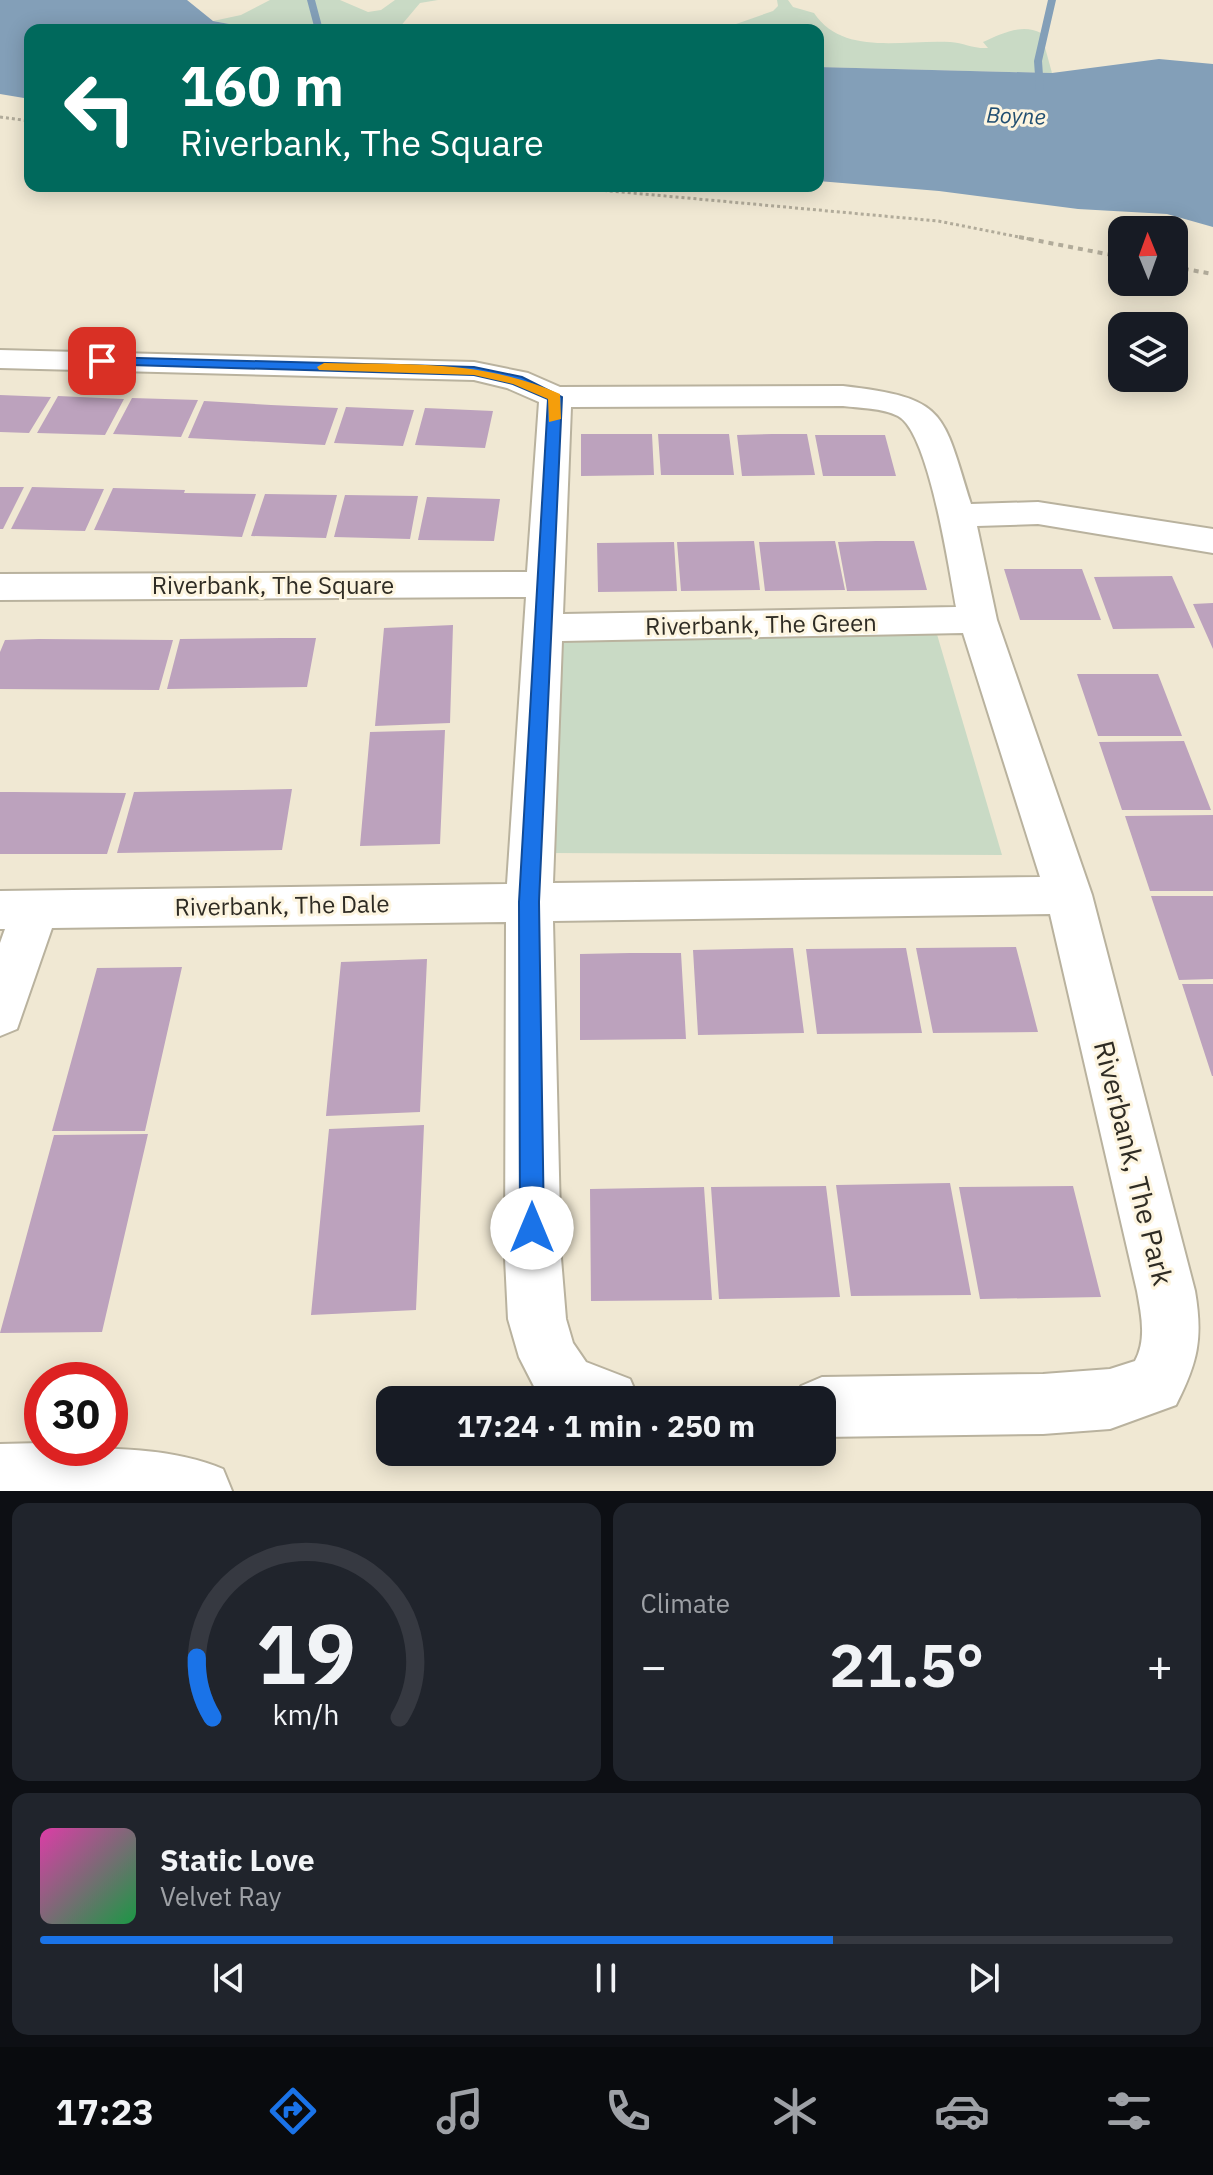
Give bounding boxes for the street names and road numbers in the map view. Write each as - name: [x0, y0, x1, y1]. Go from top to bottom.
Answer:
- street label: Riverbank, The Square: [152, 569, 394, 601]
- street label: Riverbank, The Green: [645, 606, 877, 642]
- street label: Riverbank, The Dale: [174, 887, 390, 923]
- street label: Riverbank, The Park: [1086, 1037, 1182, 1289]

